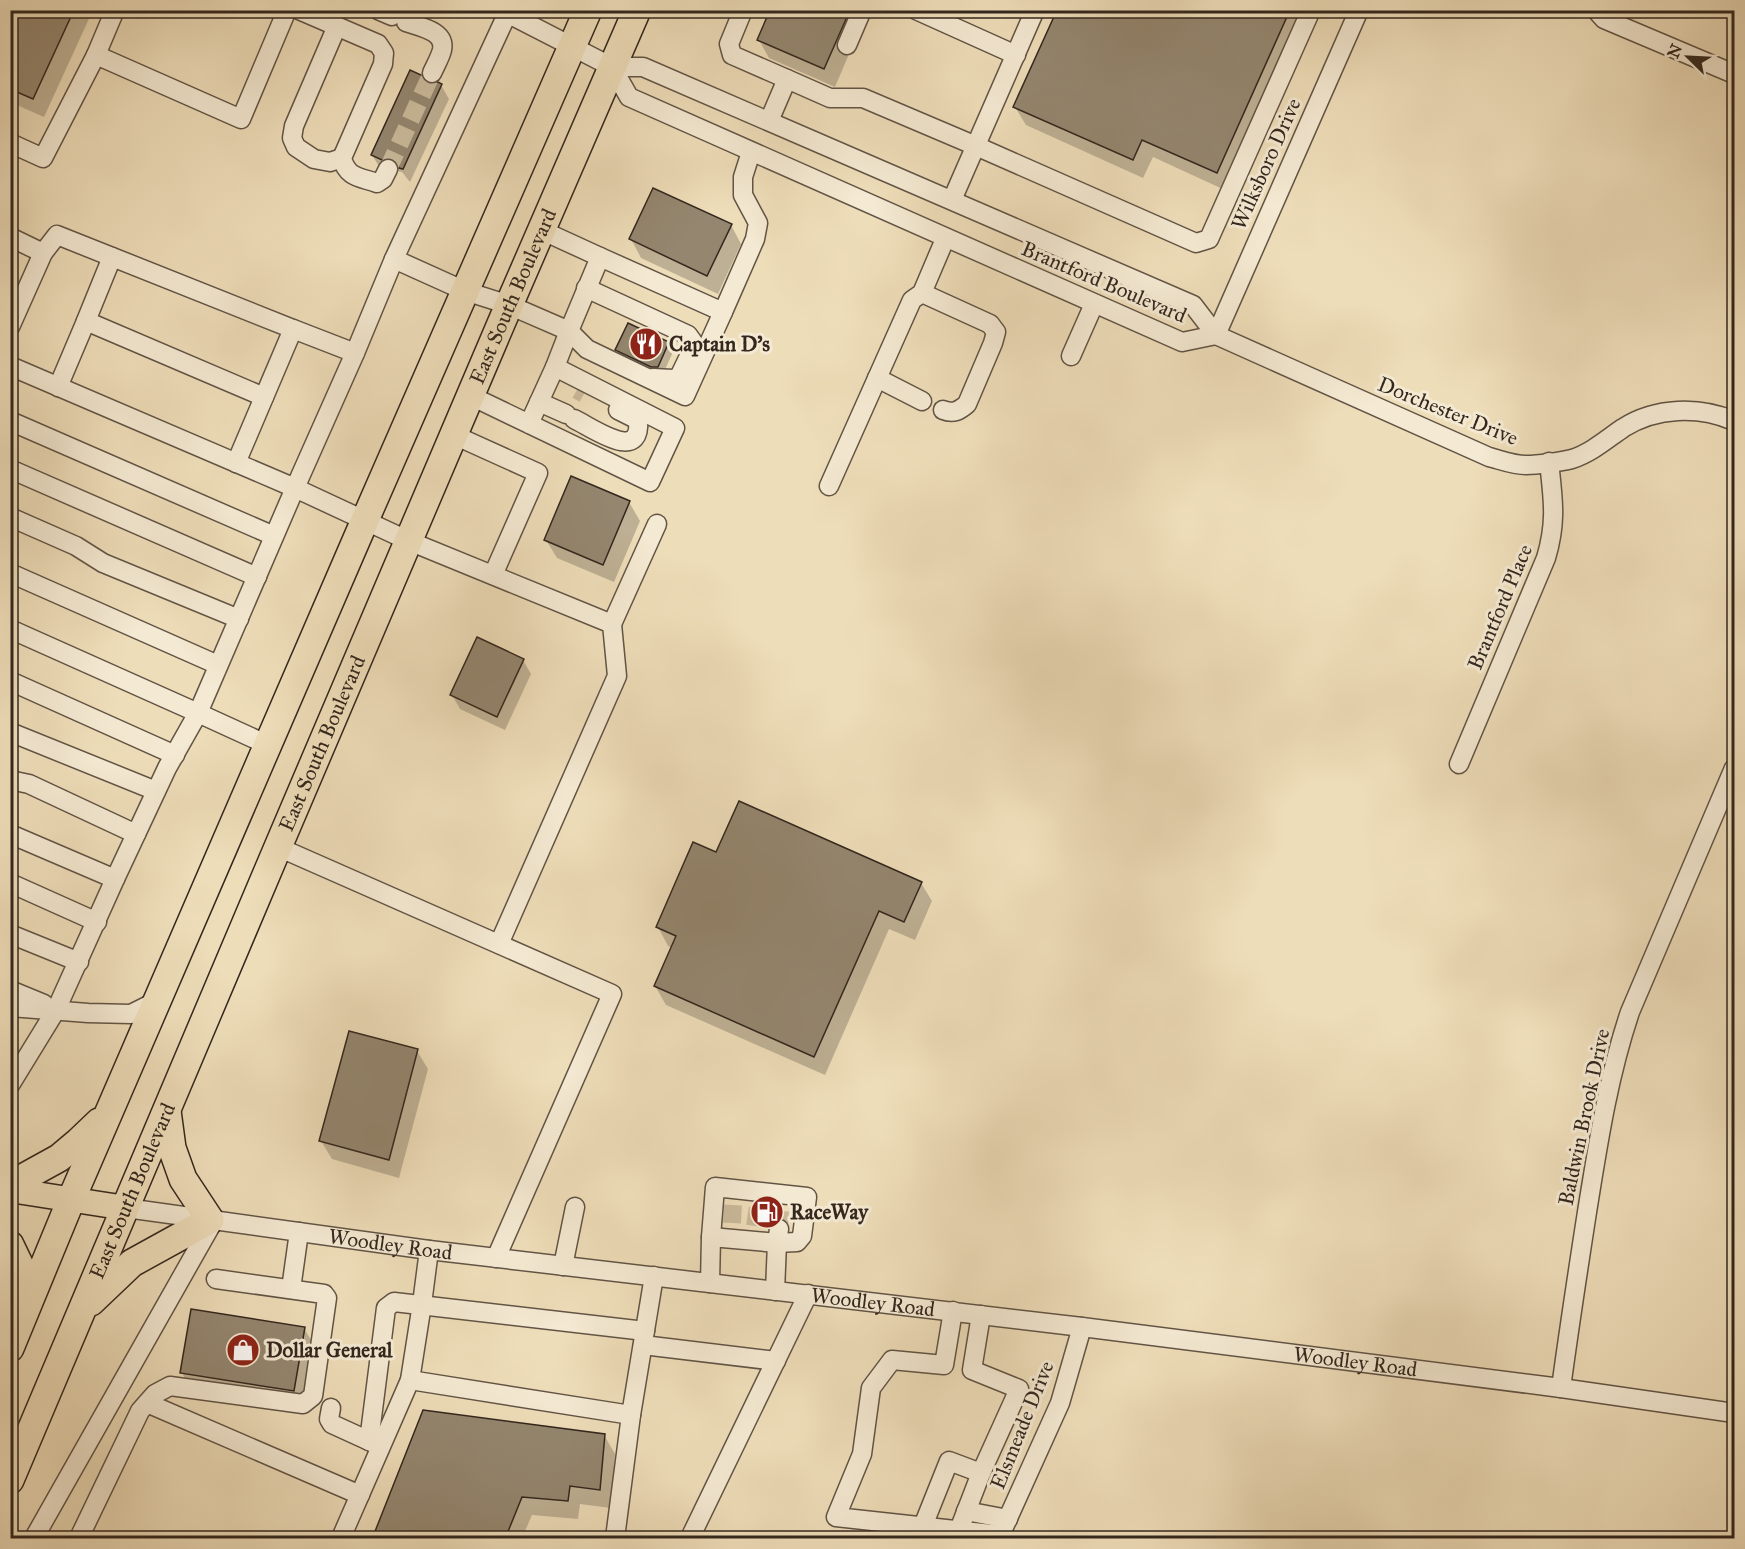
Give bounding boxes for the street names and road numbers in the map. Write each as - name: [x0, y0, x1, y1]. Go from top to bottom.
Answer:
- street label: Wilksboro Drive: [1225, 94, 1307, 234]
- street label: East South Boulevard: [464, 204, 562, 388]
- street label: Brantford Boulevard: [1017, 235, 1191, 329]
- street label: Dorchester Drive: [1374, 371, 1522, 451]
- street label: Brantford Place: [1462, 540, 1538, 674]
- street label: East South Boulevard: [273, 651, 371, 835]
- street label: Baldwin Brook Drive: [1553, 1026, 1615, 1208]
- street label: East South Boulevard: [84, 1099, 181, 1283]
- street label: Woodley Road: [327, 1223, 454, 1266]
- street label: Woodley Road: [810, 1282, 937, 1323]
- street label: Woodley Road: [1292, 1341, 1419, 1383]
- street label: Elsmeade Drive: [984, 1357, 1060, 1493]

